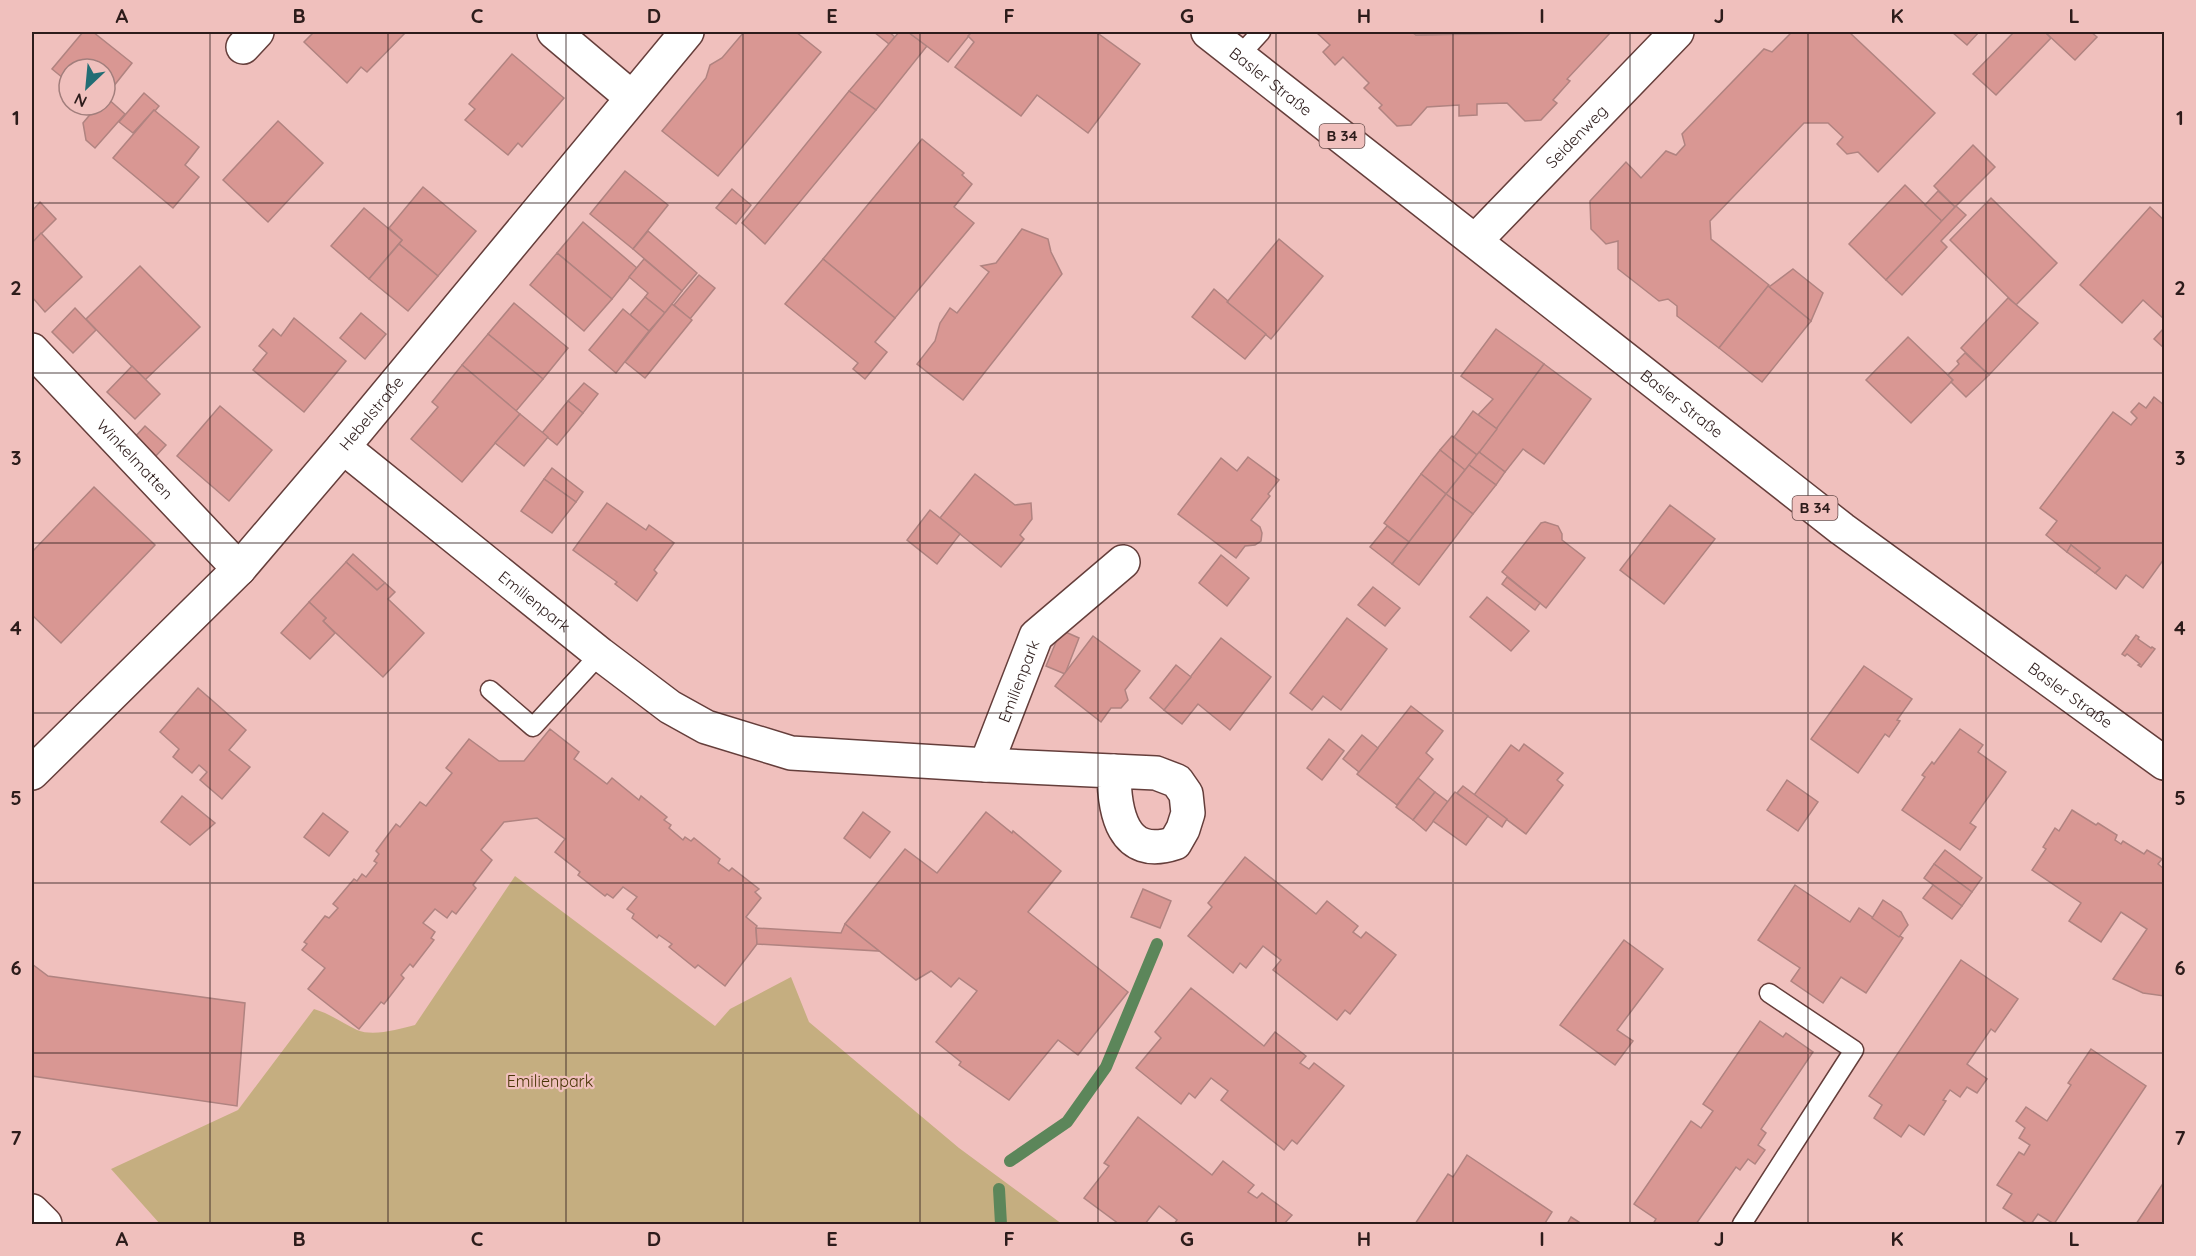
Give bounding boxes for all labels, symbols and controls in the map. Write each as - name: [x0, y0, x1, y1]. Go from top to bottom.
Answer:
- text: A: [116, 3, 129, 28]
- text: B: [292, 3, 306, 28]
- text: C: [471, 3, 484, 28]
- text: D: [647, 3, 661, 28]
- text: E: [826, 3, 838, 28]
- text: F: [1003, 3, 1015, 28]
- text: G: [1180, 3, 1194, 28]
- text: H: [1357, 3, 1371, 28]
- text: I: [1539, 3, 1545, 28]
- text: J: [1713, 3, 1725, 28]
- text: K: [1890, 3, 1904, 28]
- text: L: [2068, 3, 2080, 28]
- street label: Basler Straße: [1226, 43, 1316, 120]
- north arrow: [57, 57, 117, 117]
- text: N: [71, 89, 90, 112]
- street label: Seidenweg: [1541, 101, 1611, 172]
- text: 1: [12, 105, 20, 130]
- text: 1: [2176, 105, 2184, 130]
- road number: B 34: [1320, 124, 1364, 148]
- text: 2: [10, 275, 22, 300]
- text: 2: [2174, 275, 2186, 300]
- street label: Basler Straße: [1636, 365, 1727, 442]
- street label: Hebelstraße: [335, 372, 408, 454]
- street label: Winkelmatten: [93, 415, 178, 503]
- text: 3: [11, 445, 21, 470]
- text: 3: [2175, 445, 2185, 470]
- road number: B 34: [1792, 496, 1838, 520]
- street label: Emilienpark: [495, 566, 575, 636]
- text: 4: [10, 615, 22, 640]
- text: 4: [2174, 615, 2186, 640]
- street label: Emilienpark: [994, 637, 1044, 725]
- street label: Basler Straße: [2024, 658, 2117, 732]
- text: 5: [10, 785, 22, 810]
- text: 5: [2174, 785, 2186, 810]
- text: 6: [10, 955, 22, 980]
- text: 6: [2174, 955, 2186, 980]
- park label: Emilienpark: [507, 1071, 593, 1091]
- text: 7: [11, 1125, 22, 1150]
- text: 7: [2175, 1125, 2186, 1150]
- text: A: [116, 1226, 129, 1251]
- text: B: [292, 1226, 306, 1251]
- text: C: [471, 1226, 484, 1251]
- text: D: [647, 1226, 661, 1251]
- text: E: [826, 1226, 838, 1251]
- text: F: [1003, 1226, 1015, 1251]
- text: G: [1180, 1226, 1194, 1251]
- text: H: [1357, 1226, 1371, 1251]
- text: I: [1539, 1226, 1545, 1251]
- text: J: [1713, 1226, 1725, 1251]
- text: K: [1890, 1226, 1904, 1251]
- text: L: [2068, 1226, 2080, 1251]

